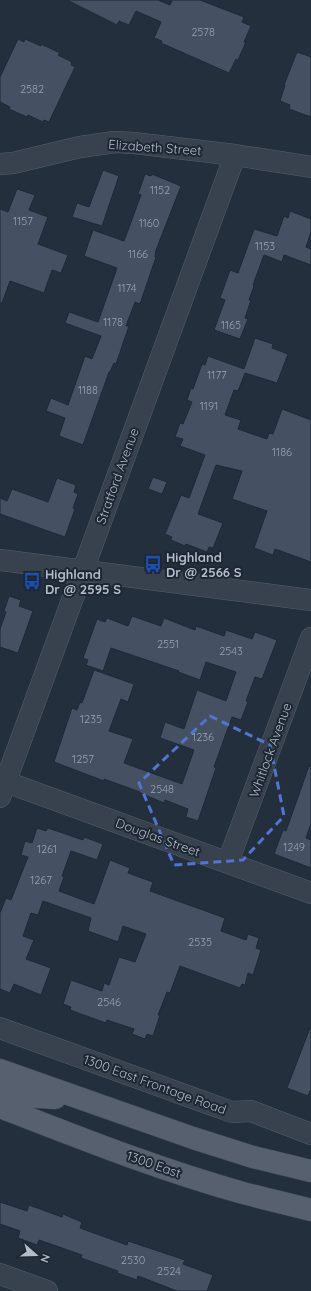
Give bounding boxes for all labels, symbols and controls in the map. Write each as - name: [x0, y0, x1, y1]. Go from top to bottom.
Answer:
- house number: 2578: [191, 25, 215, 39]
- house number: 2582: [20, 82, 44, 96]
- street label: Elizabeth Street: [108, 136, 202, 158]
- house number: 1152: [150, 183, 170, 197]
- house number: 1157: [13, 214, 33, 228]
- house number: 1160: [139, 216, 159, 230]
- house number: 1153: [255, 239, 275, 253]
- house number: 1166: [128, 247, 148, 261]
- house number: 1174: [117, 281, 137, 295]
- house number: 1178: [103, 315, 123, 329]
- house number: 1165: [221, 318, 241, 332]
- house number: 1177: [207, 368, 227, 382]
- house number: 1188: [78, 383, 98, 397]
- house number: 1191: [200, 399, 218, 413]
- street label: Stratford Avenue: [92, 426, 142, 526]
- house number: 1186: [272, 445, 292, 459]
- place label: Highland Dr @ 2566 S: [166, 549, 242, 580]
- bus stop icon: Highland Dr @ 2566 S: [143, 554, 163, 574]
- place label: Highland Dr @ 2595 S: [45, 566, 121, 597]
- bus stop icon: Highland Dr @ 2595 S: [22, 571, 42, 591]
- house number: 2551: [157, 637, 179, 651]
- house number: 2543: [219, 644, 243, 658]
- street label: Whitlock Avenue: [245, 700, 295, 800]
- house number: 1235: [80, 712, 102, 726]
- house number: 1236: [192, 730, 214, 744]
- house number: 1257: [72, 752, 94, 766]
- house number: 2548: [150, 782, 174, 796]
- street label: Douglas Street: [114, 814, 202, 860]
- house number: 1249: [283, 840, 305, 854]
- house number: 1261: [37, 842, 57, 856]
- house number: 1267: [30, 873, 52, 887]
- house number: 2535: [188, 935, 212, 949]
- house number: 2546: [97, 995, 121, 1009]
- street label: 1300 East Frontage Road: [82, 1051, 228, 1117]
- street label: 1300 East: [125, 1147, 183, 1181]
- north arrow: [16, 1235, 56, 1275]
- text: N: [37, 1252, 53, 1265]
- house number: 2530: [121, 1253, 145, 1267]
- house number: 2524: [157, 1264, 181, 1278]

